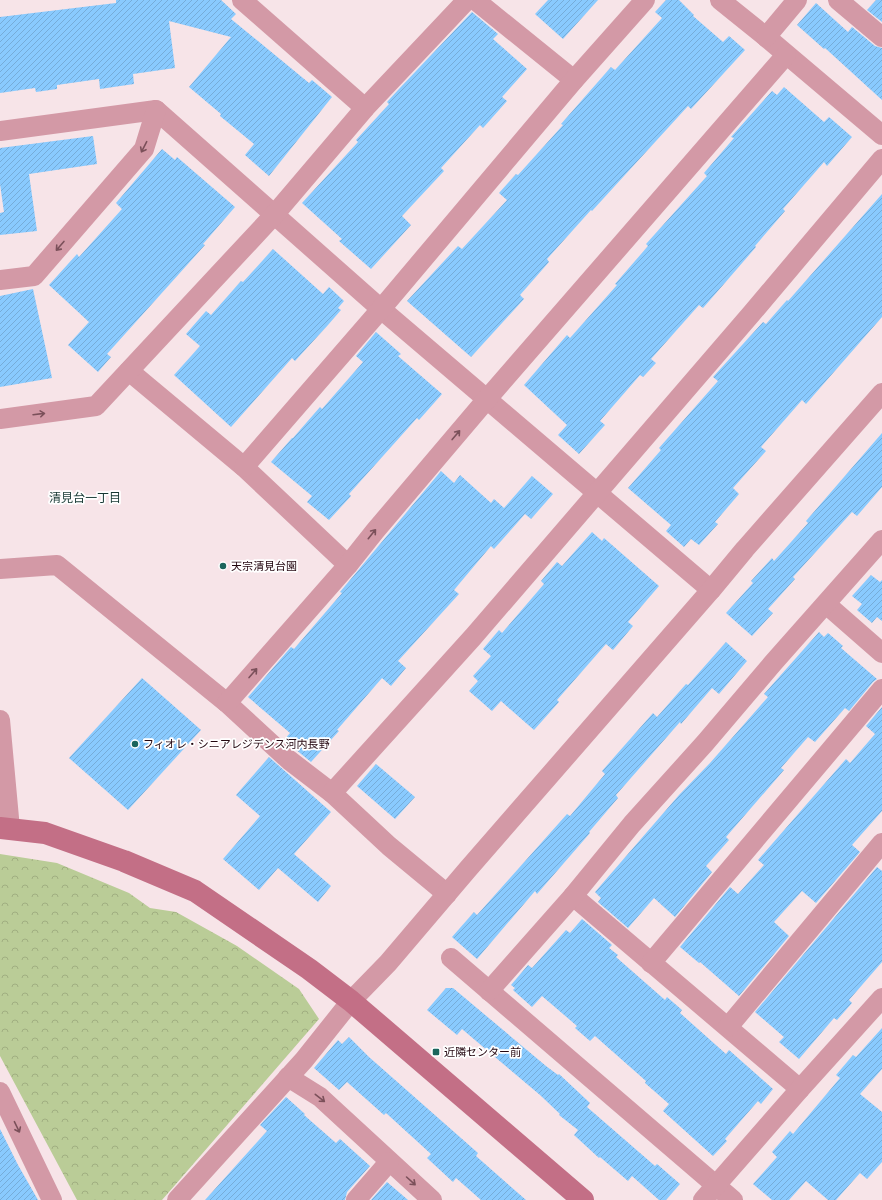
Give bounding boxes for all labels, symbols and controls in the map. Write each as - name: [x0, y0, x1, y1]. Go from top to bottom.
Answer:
- one-way arrow: [140, 141, 147, 153]
- one-way arrow: [55, 241, 64, 251]
- one-way arrow: [32, 410, 45, 417]
- one-way arrow: [452, 430, 461, 441]
- district label: 清見台一丁目: [49, 491, 121, 505]
- one-way arrow: [368, 529, 377, 540]
- place label: 天宗清見台園: [231, 560, 297, 573]
- marker: 天宗清見台園: [218, 561, 228, 571]
- one-way arrow: [248, 668, 258, 678]
- place label: フィオレ・シニアレジデンス河内長野: [143, 738, 330, 751]
- marker: フィオレ・シニアレジデンス河内長野: [130, 739, 140, 749]
- place label: 近隣センター前: [444, 1046, 521, 1059]
- marker: 近隣センター前: [431, 1047, 441, 1057]
- one-way arrow: [315, 1094, 326, 1103]
- one-way arrow: [14, 1121, 21, 1133]
- one-way arrow: [405, 1176, 415, 1185]

